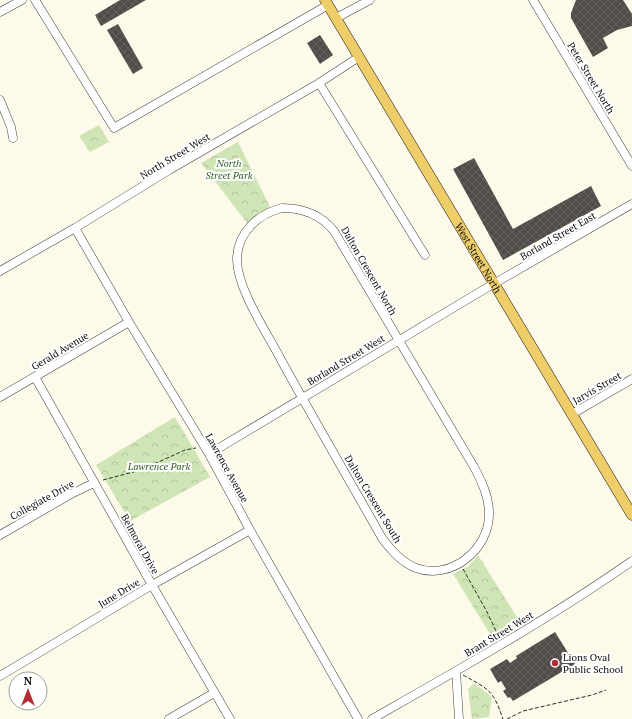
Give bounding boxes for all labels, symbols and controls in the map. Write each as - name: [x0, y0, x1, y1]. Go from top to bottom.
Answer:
- street label: Peter Street North: [565, 40, 618, 116]
- street label: North Street West: [138, 130, 213, 182]
- park label: North Street Park: [205, 157, 253, 182]
- street label: Borland Street East: [518, 209, 599, 263]
- street label: West Street North: [453, 220, 505, 295]
- street label: Dalton Crescent North: [338, 224, 400, 318]
- street label: Gerald Avenue: [29, 329, 91, 373]
- street label: Borland Street West: [305, 332, 387, 388]
- street label: Jarvis Street: [570, 369, 624, 407]
- street label: Lawrence Avenue: [203, 431, 251, 505]
- street label: Dalton Crescent South: [342, 453, 404, 545]
- park label: Lawrence Park: [127, 460, 190, 473]
- street label: Collegiate Drive: [8, 477, 76, 523]
- street label: Belmoral Drive: [118, 512, 162, 576]
- street label: June Drive: [96, 575, 142, 611]
- street label: Brant Street West: [462, 608, 536, 660]
- place label: Lions Oval Public School: [563, 651, 623, 676]
- marker: Lions Oval Public School: [550, 658, 560, 668]
- north arrow: [8, 671, 48, 711]
- text: N: [24, 674, 33, 688]

